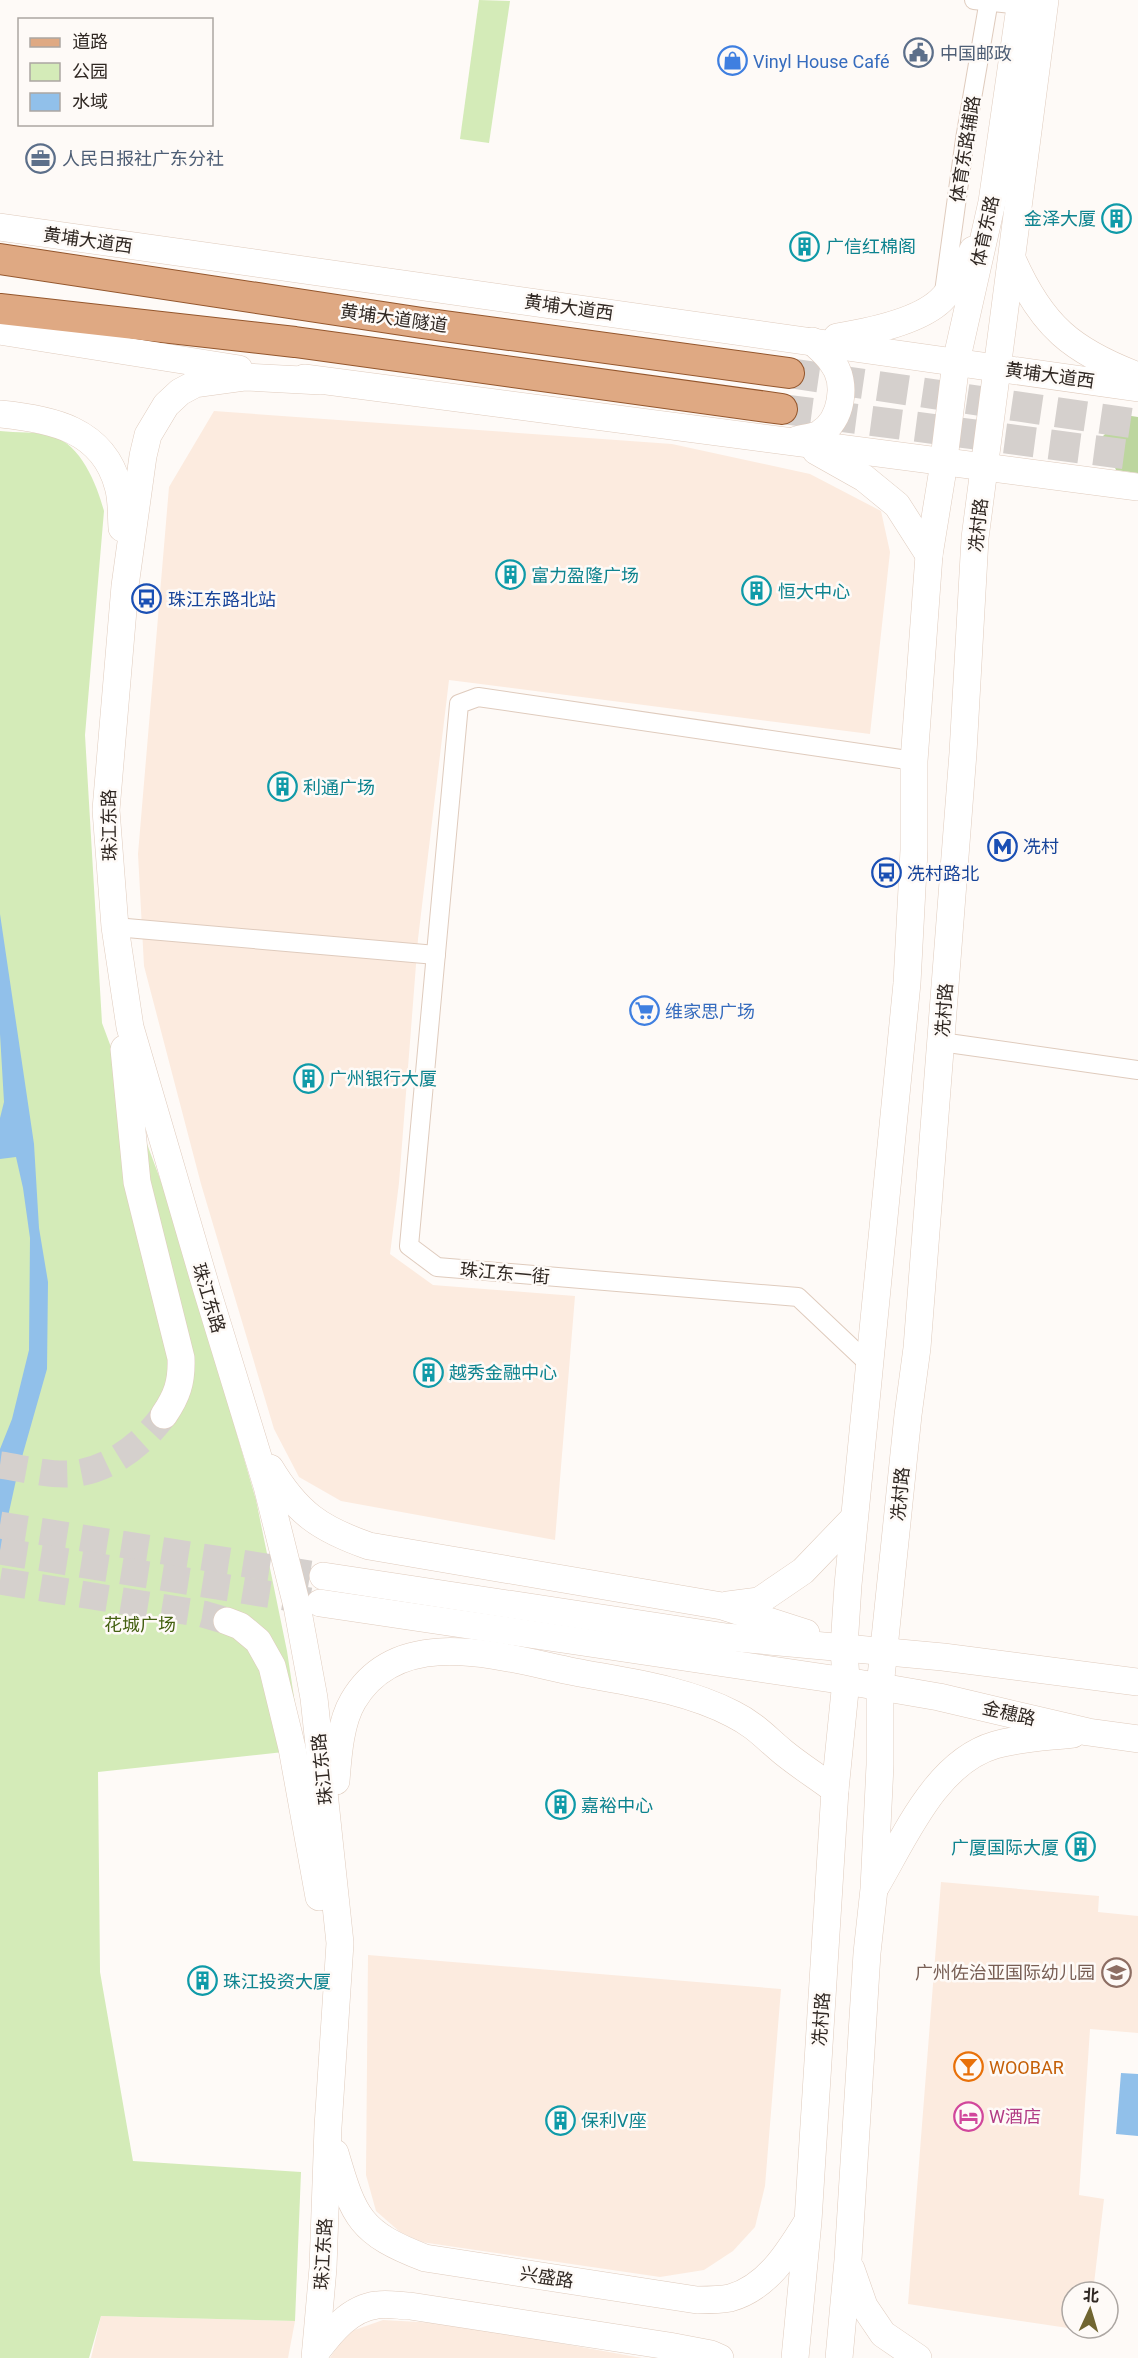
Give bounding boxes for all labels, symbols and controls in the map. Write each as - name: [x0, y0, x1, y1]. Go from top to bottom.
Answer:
- legend: [18, 18, 213, 126]
- text: 道路: [72, 31, 108, 52]
- public building icon: 中国邮政: [903, 37, 935, 69]
- place label: 中国邮政: [940, 43, 1012, 64]
- shop icon: Vinyl House Café: [716, 45, 748, 77]
- place label: Vinyl House Café: [753, 51, 890, 72]
- text: 公园: [72, 61, 108, 82]
- text: 水域: [72, 91, 108, 112]
- street label: 体育东路辅路: [946, 94, 984, 204]
- office icon: 人民日报社广东分社: [25, 142, 57, 174]
- place label: 人民日报社广东分社: [62, 148, 224, 169]
- street label: 体育东路: [967, 194, 1003, 268]
- building icon: 金泽大厦: [1101, 202, 1133, 234]
- place label: 金泽大厦: [1024, 208, 1096, 229]
- street label: 黄埔大道西: [42, 223, 134, 257]
- building icon: 广信红棉阁: [789, 230, 821, 262]
- place label: 广信红棉阁: [826, 236, 916, 257]
- street label: 黄埔大道西: [523, 290, 615, 324]
- street label: 黄埔大道隧道: [339, 300, 449, 336]
- street label: 黄埔大道西: [1004, 358, 1096, 392]
- street label: 冼村路: [965, 497, 991, 553]
- building icon: 富力盈隆广场: [494, 559, 526, 591]
- place label: 富力盈隆广场: [531, 565, 639, 586]
- building icon: 恒大中心: [741, 575, 773, 607]
- place label: 恒大中心: [778, 581, 850, 602]
- bus stop icon: 珠江东路北站: [131, 583, 163, 615]
- place label: 珠江东路北站: [168, 589, 276, 610]
- building icon: 利通广场: [266, 771, 298, 803]
- place label: 利通广场: [303, 777, 375, 798]
- street label: 珠江东路: [98, 789, 120, 861]
- metro station icon: 冼村: [986, 830, 1018, 862]
- place label: 冼村: [1023, 836, 1059, 857]
- bus stop icon: 冼村路北: [870, 857, 902, 889]
- place label: 冼村路北: [907, 863, 979, 884]
- street label: 冼村路: [932, 982, 956, 1038]
- supermarket icon: 维家思广场: [628, 995, 660, 1027]
- place label: 维家思广场: [665, 1001, 755, 1022]
- building icon: 广州银行大厦: [292, 1062, 324, 1094]
- place label: 广州银行大厦: [329, 1068, 437, 1089]
- street label: 珠江东一街: [459, 1259, 551, 1287]
- street label: 珠江东路: [188, 1261, 230, 1335]
- building icon: 越秀金融中心: [412, 1356, 444, 1388]
- place label: 越秀金融中心: [449, 1362, 557, 1383]
- street label: 冼村路: [887, 1466, 913, 1522]
- park label: 花城广场: [104, 1614, 176, 1635]
- street label: 金穗路: [980, 1697, 1038, 1729]
- street label: 珠江东路: [308, 1732, 336, 1806]
- building icon: 嘉裕中心: [544, 1789, 576, 1821]
- place label: 嘉裕中心: [581, 1795, 653, 1816]
- building icon: 广厦国际大厦: [1064, 1831, 1096, 1863]
- place label: 广厦国际大厦: [951, 1837, 1059, 1858]
- school or university icon: 广州佐治亚国际幼儿园: [1100, 1956, 1132, 1988]
- place label: 广州佐治亚国际幼儿园: [915, 1962, 1095, 1983]
- building icon: 珠江投资大厦: [186, 1965, 218, 1997]
- place label: 珠江投资大厦: [223, 1971, 331, 1992]
- street label: 冼村路: [809, 1991, 833, 2047]
- bar icon: WOOBAR: [952, 2051, 984, 2083]
- place label: WOOBAR: [989, 2057, 1064, 2078]
- hotel icon: W酒店: [952, 2100, 984, 2132]
- building icon: 保利V座: [544, 2104, 576, 2136]
- place label: W酒店: [989, 2106, 1041, 2127]
- place label: 保利V座: [581, 2110, 646, 2131]
- street label: 珠江东路: [311, 2217, 335, 2291]
- street label: 兴盛路: [519, 2262, 575, 2292]
- north arrow: [1060, 2280, 1120, 2340]
- text: 北: [1082, 2285, 1100, 2306]

